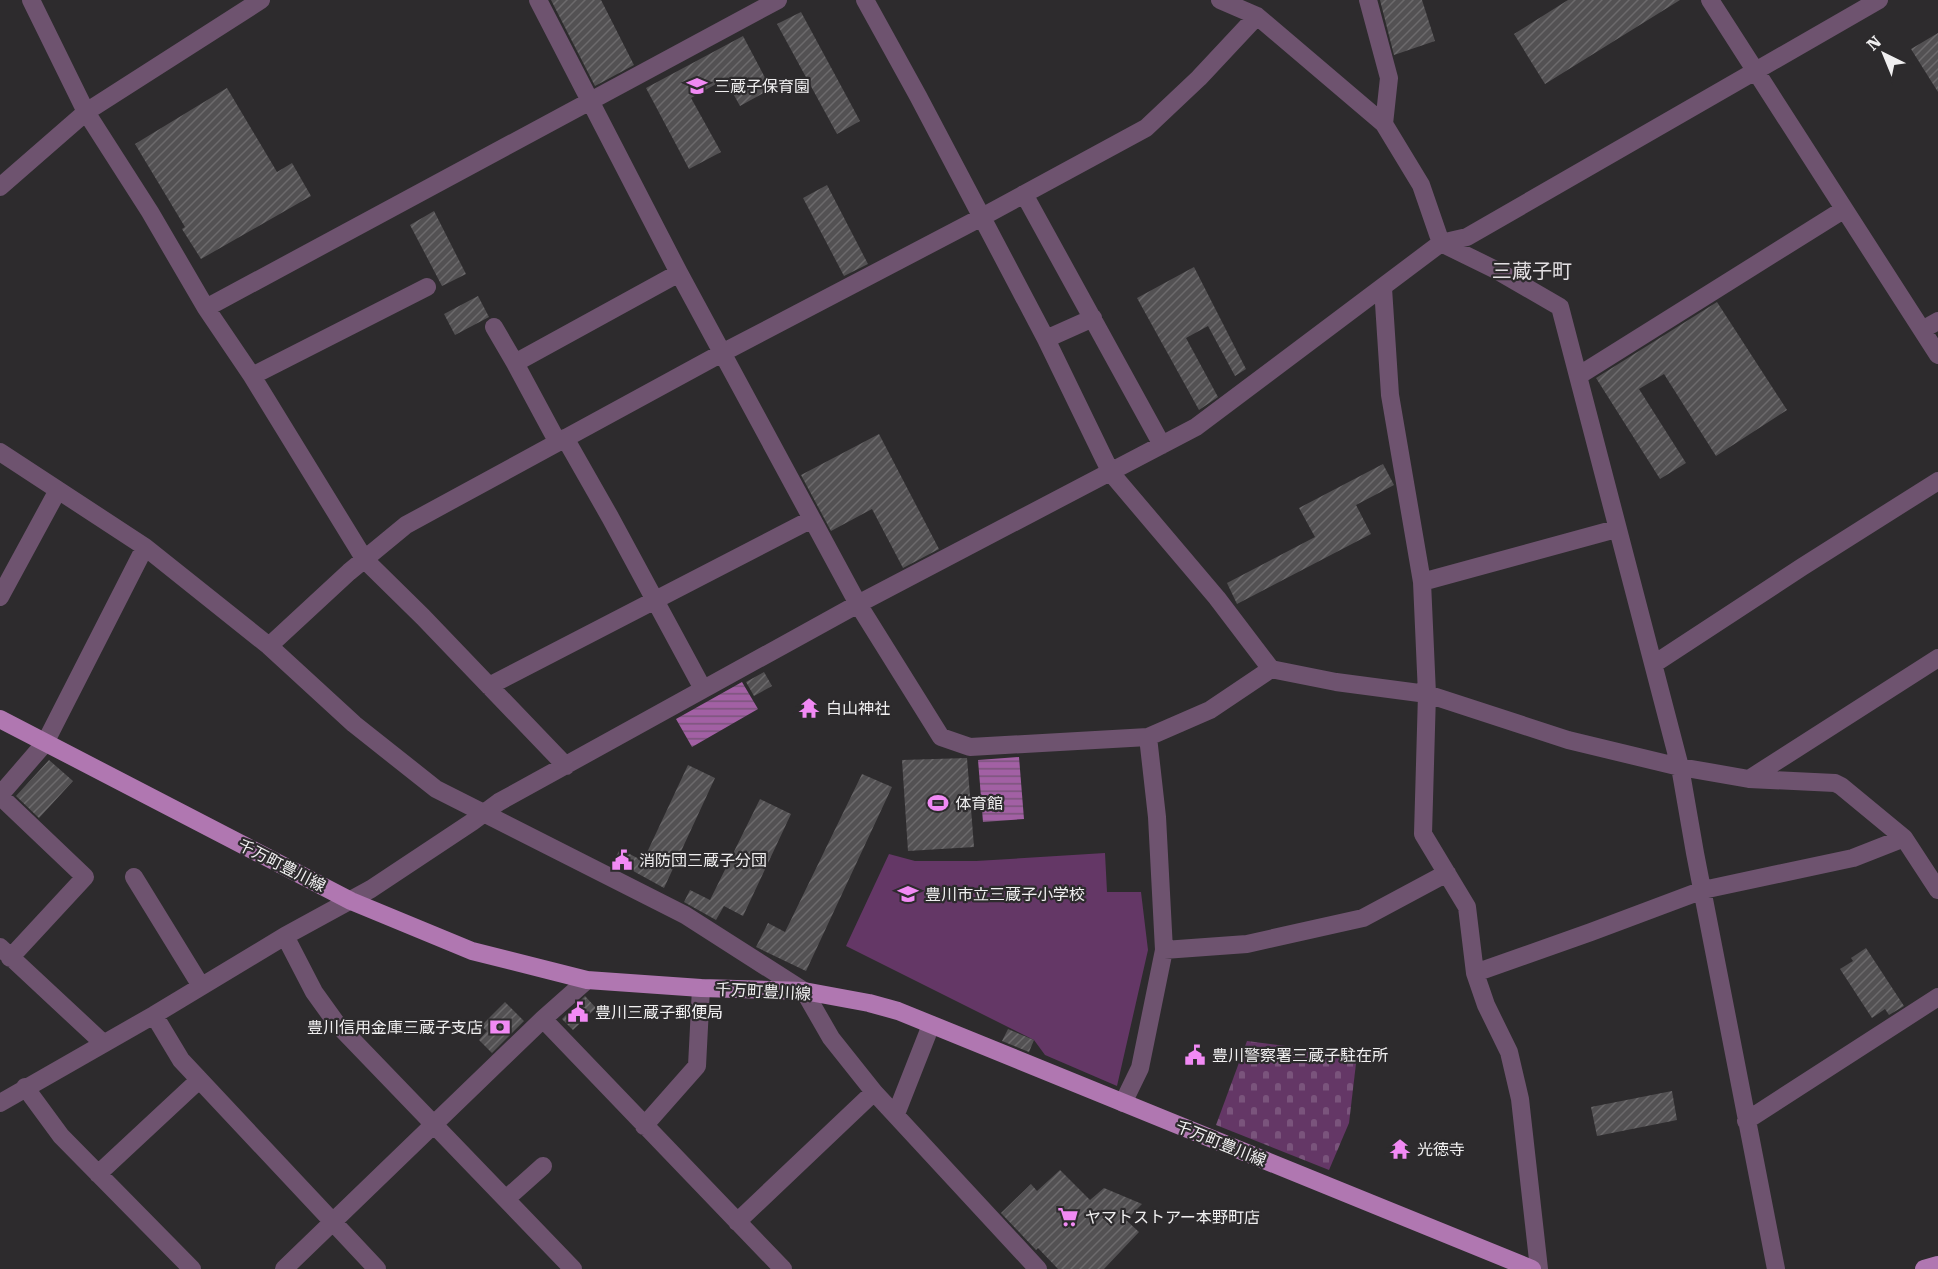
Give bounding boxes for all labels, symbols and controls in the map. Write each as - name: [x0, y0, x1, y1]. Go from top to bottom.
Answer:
- north arrow: [1854, 24, 1914, 84]
- text: N: [1863, 32, 1885, 55]
- school or university icon: 三蔵子保育園: [685, 74, 709, 98]
- place label: 三蔵子保育園: [714, 77, 810, 96]
- district label: 三蔵子町: [1492, 259, 1572, 283]
- temple icon: 白山神社: [797, 696, 821, 720]
- place label: 白山神社: [826, 699, 890, 718]
- sports icon: 体育館: [926, 791, 950, 815]
- place label: 体育館: [955, 794, 1003, 813]
- street label: 千万町豊川線: [235, 835, 329, 896]
- public building icon: 消防団三蔵子分団: [610, 848, 634, 872]
- place label: 消防団三蔵子分団: [639, 851, 767, 870]
- school or university icon: 豊川市立三蔵子小学校: [896, 882, 920, 906]
- place label: 豊川市立三蔵子小学校: [925, 885, 1085, 904]
- street label: 千万町豊川線: [715, 979, 811, 1003]
- public building icon: 豊川三蔵子郵便局: [566, 1000, 590, 1024]
- place label: 豊川三蔵子郵便局: [595, 1003, 723, 1022]
- bank icon: 豊川信用金庫三蔵子支店: [488, 1015, 512, 1039]
- place label: 豊川信用金庫三蔵子支店: [307, 1018, 483, 1037]
- public building icon: 豊川警察署三蔵子駐在所: [1183, 1043, 1207, 1067]
- place label: 豊川警察署三蔵子駐在所: [1212, 1046, 1388, 1065]
- street label: 千万町豊川線: [1173, 1117, 1269, 1170]
- temple icon: 光徳寺: [1388, 1137, 1412, 1161]
- place label: 光徳寺: [1417, 1140, 1465, 1159]
- supermarket icon: ヤマトストアー本野町店: [1056, 1205, 1080, 1229]
- place label: ヤマトストアー本野町店: [1085, 1208, 1260, 1227]

